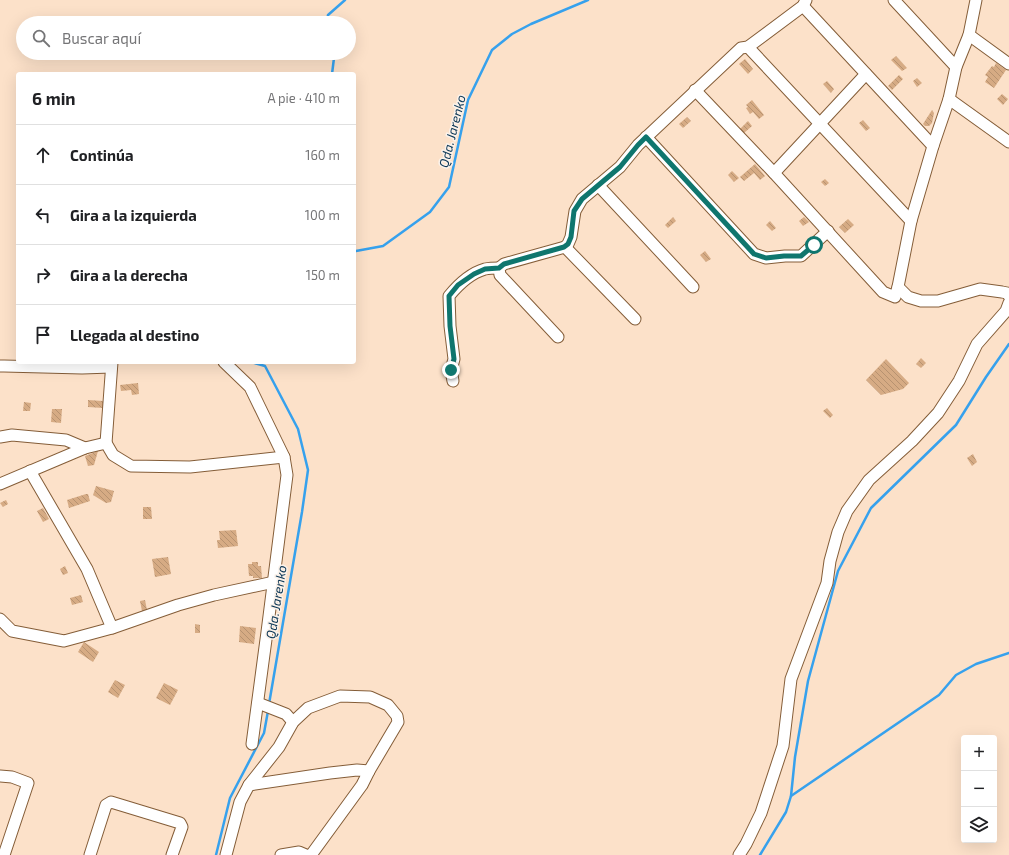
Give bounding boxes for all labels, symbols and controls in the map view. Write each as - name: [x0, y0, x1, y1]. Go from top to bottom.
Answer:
- search box: [16, 16, 356, 60]
- icon: search: [30, 27, 52, 49]
- text: Buscar aquí: [62, 29, 141, 47]
- text: 6 min: [32, 88, 76, 108]
- text: A pie · 410 m: [267, 90, 340, 106]
- water label: Qda. Jarenko: [435, 93, 469, 169]
- icon: ahead: [32, 144, 54, 166]
- text: Continúa: [70, 146, 133, 164]
- text: 160 m: [305, 147, 340, 163]
- icon: left: [32, 204, 54, 226]
- text: Gira a la izquierda: [70, 206, 197, 224]
- text: 100 m: [305, 207, 340, 223]
- route start: [805, 236, 823, 254]
- icon: right: [32, 264, 54, 286]
- text: Gira a la derecha: [70, 266, 188, 284]
- text: 150 m: [306, 267, 340, 283]
- icon: arrive: [32, 324, 54, 346]
- text: Llegada al destino: [70, 326, 199, 344]
- route end: [442, 361, 460, 379]
- water label: Qda. Jarenko: [262, 564, 290, 640]
- map controls: [961, 735, 997, 843]
- button: +: [961, 735, 997, 771]
- button: −: [961, 771, 997, 807]
- button: layers: [961, 807, 997, 843]

